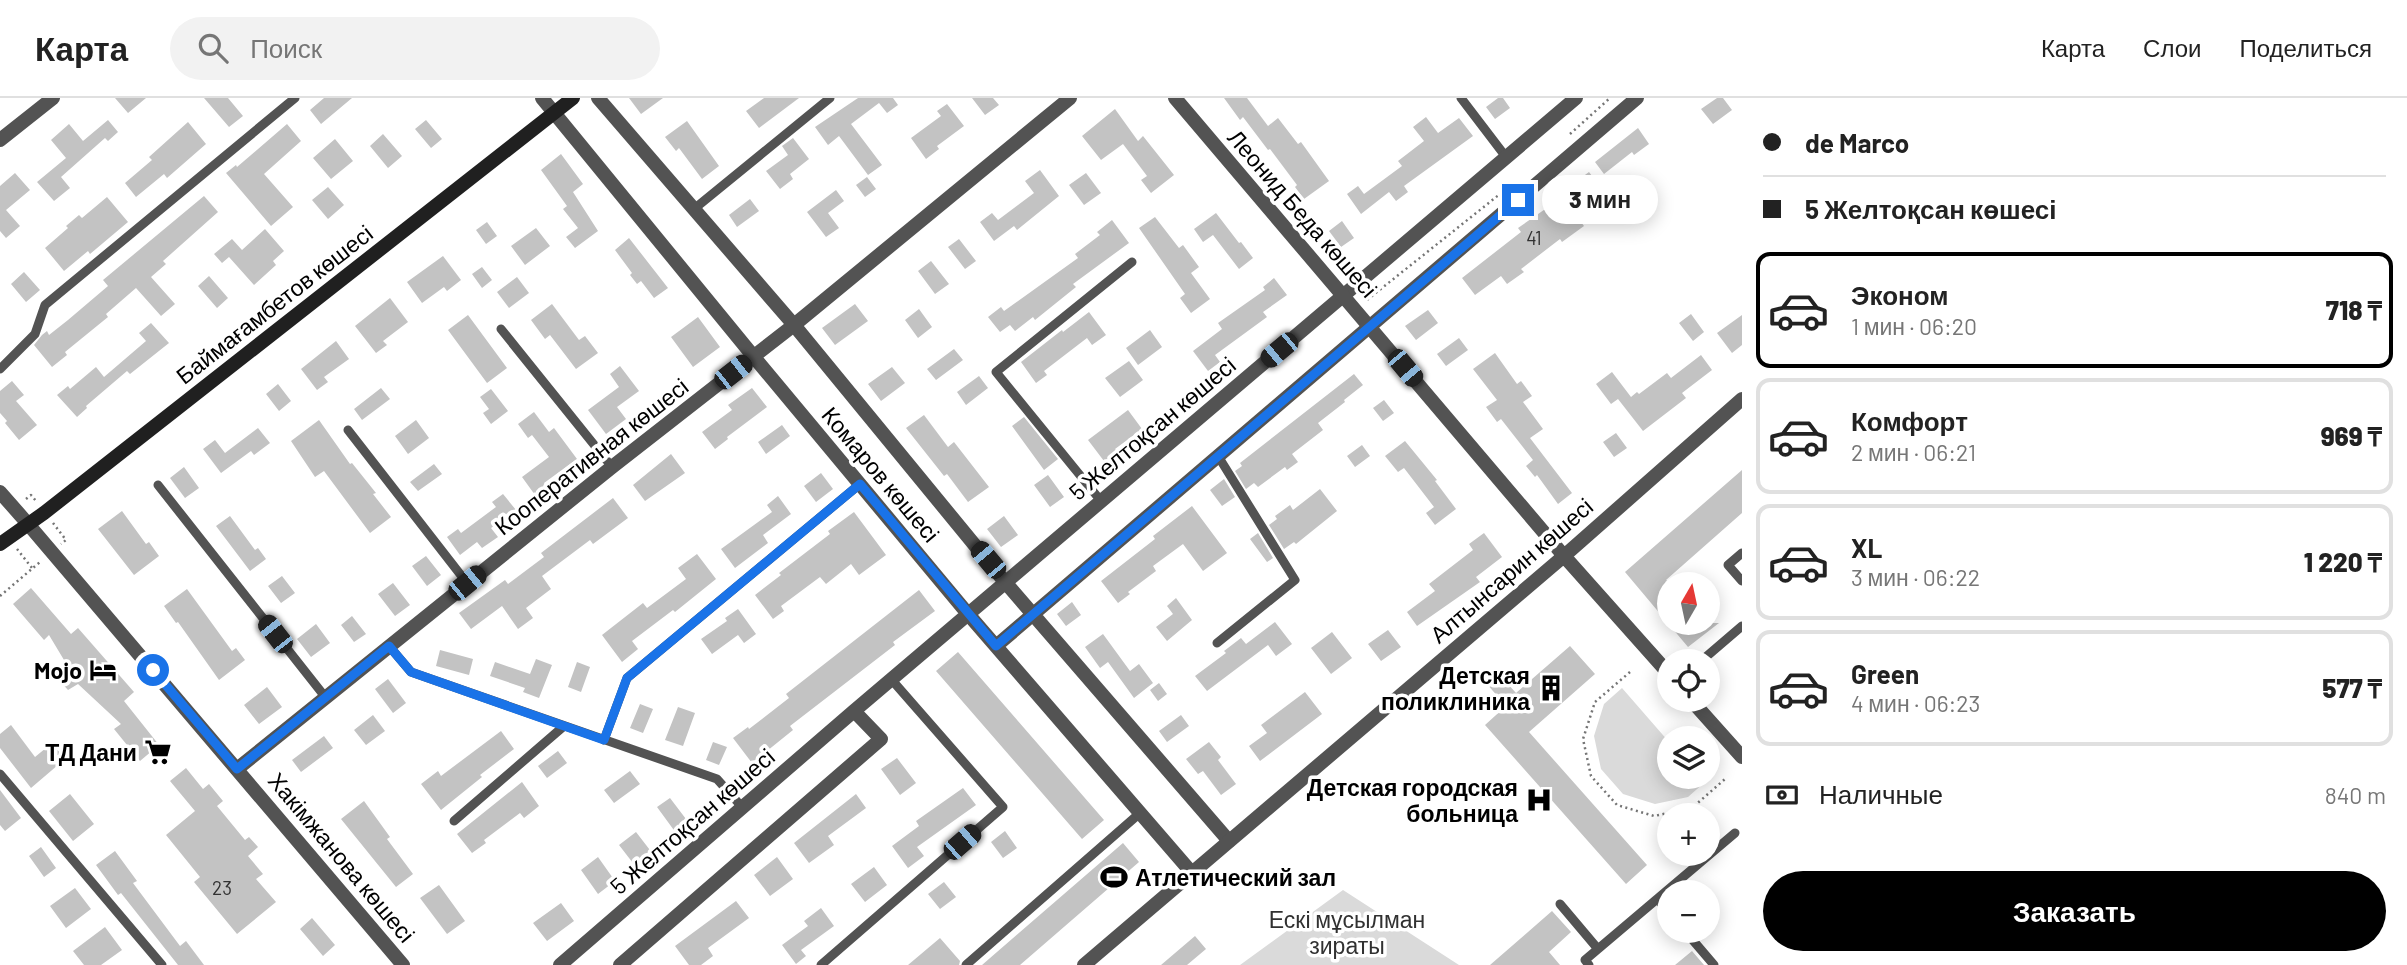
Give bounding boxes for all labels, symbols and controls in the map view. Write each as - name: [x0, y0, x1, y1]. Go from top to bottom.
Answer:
- search box: [170, 17, 660, 80]
- text: Карта: [35, 28, 128, 68]
- icon: search: [194, 29, 232, 67]
- text: Поиск: [250, 32, 322, 63]
- text: Карта: [2041, 33, 2105, 62]
- text: Слои: [2143, 33, 2201, 62]
- text: Поделиться: [2239, 33, 2372, 62]
- street label: Леонид Беда көшесі: [1223, 123, 1383, 303]
- text: de Marco: [1805, 127, 1909, 158]
- callout: 3 мин: [1542, 176, 1658, 224]
- route end: [1502, 184, 1534, 216]
- text: 3 мин: [1569, 185, 1631, 213]
- text: 5 Желтоқсан көшесі: [1805, 193, 2056, 224]
- street label: Баймағамбетов көшесі: [170, 219, 378, 389]
- house number: 41: [1526, 226, 1542, 249]
- icon: car: [1767, 279, 1830, 342]
- text: Эконом: [1851, 279, 1949, 310]
- text: 718 ₸: [2326, 294, 2382, 325]
- text: 1 мин · 06:20: [1851, 312, 1977, 340]
- car: [1257, 328, 1302, 372]
- car: [1384, 345, 1427, 391]
- street label: 5 Желтоқсан көшесі: [1063, 350, 1241, 506]
- car: [710, 351, 757, 393]
- street label: Кооперативная көшесі: [489, 372, 693, 540]
- street label: Комаров көшесі: [816, 401, 946, 547]
- icon: car: [1767, 405, 1830, 468]
- text: Комфорт: [1851, 405, 1968, 436]
- text: 969 ₸: [2321, 420, 2382, 451]
- text: 2 мин · 06:21: [1851, 438, 1976, 466]
- street label: Алтынсарин көшесі: [1424, 492, 1598, 648]
- icon: car: [1767, 531, 1830, 594]
- text: XL: [1851, 532, 1882, 563]
- car: [967, 537, 1010, 583]
- text: 1 220 ₸: [2304, 546, 2382, 577]
- car: [445, 562, 490, 604]
- text: 3 мин · 06:22: [1851, 563, 1980, 591]
- north arrow: [1657, 572, 1720, 635]
- map controls: [1657, 572, 1720, 943]
- car: [254, 611, 297, 657]
- button: locate: [1657, 649, 1720, 712]
- route start: [137, 654, 169, 686]
- hotel icon: Mojo: [88, 655, 118, 685]
- place label: Mojo: [34, 656, 82, 684]
- icon: car: [1767, 657, 1830, 720]
- text: Green: [1851, 658, 1919, 689]
- place label: Детская поликлиника: [1381, 661, 1530, 715]
- text: 577 ₸: [2322, 672, 2382, 703]
- building icon: Детская поликлиника: [1536, 673, 1566, 703]
- text: 4 мин · 06:23: [1851, 689, 1980, 717]
- button: layers: [1657, 726, 1720, 789]
- supermarket icon: ТД Дани: [143, 737, 173, 767]
- place label: ТД Дани: [45, 738, 137, 766]
- street label: 5 Желтоқсан көшесі: [604, 742, 780, 900]
- street label: Хакімжанова көшесі: [263, 766, 421, 948]
- place label: Детская городская больница: [1307, 773, 1518, 827]
- icon: cash: [1763, 776, 1801, 814]
- text: Наличные: [1819, 778, 1943, 809]
- text: 840 m: [2325, 781, 2386, 809]
- hospital icon: Детская городская больница: [1524, 785, 1554, 815]
- button: +: [1657, 803, 1720, 866]
- car: [940, 820, 985, 864]
- sports icon: Атлетический зал: [1099, 862, 1129, 892]
- place label: Атлетический зал: [1135, 863, 1336, 891]
- button: Заказать: [1763, 871, 2386, 951]
- house number: 23: [212, 876, 232, 899]
- button: −: [1657, 880, 1720, 943]
- park label: Ескі мұсылман зираты: [1269, 905, 1425, 959]

